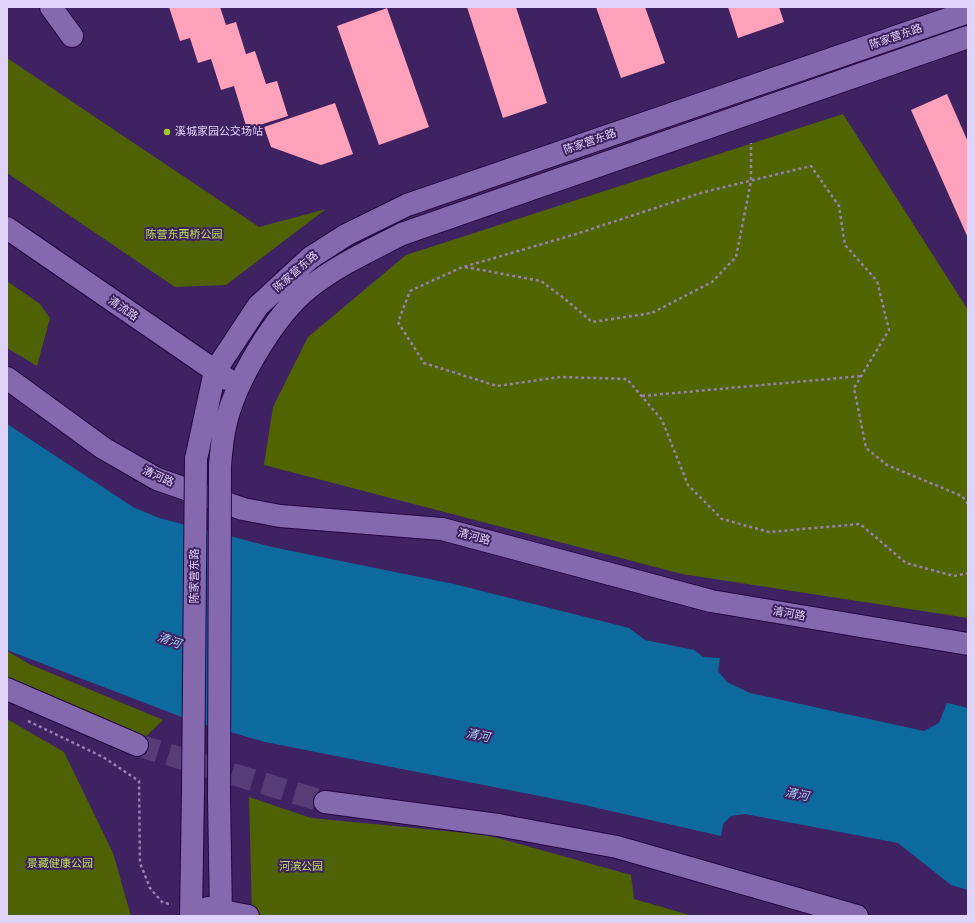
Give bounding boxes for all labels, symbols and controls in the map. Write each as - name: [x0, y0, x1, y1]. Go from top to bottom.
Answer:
- street label: 陈家营东路: [868, 22, 924, 52]
- place label: 溪城家园公交场站: [175, 125, 263, 139]
- marker: 溪城家园公交场站: [162, 127, 172, 137]
- street label: 陈家营东路: [562, 127, 618, 157]
- park label: 陈营东西桥公园: [146, 228, 222, 242]
- street label: 陈家营东路: [271, 249, 321, 295]
- street label: 清流路: [106, 294, 140, 324]
- street label: 清河路: [140, 464, 176, 490]
- street label: 清河路: [456, 526, 492, 548]
- street label: 陈家营东路: [188, 549, 202, 603]
- street label: 清河路: [772, 605, 806, 623]
- water label: 清河: [155, 630, 183, 652]
- water label: 清河: [465, 727, 491, 745]
- water label: 清河: [784, 786, 810, 804]
- park label: 景藏健康公园: [27, 857, 93, 871]
- park label: 河滨公园: [279, 860, 323, 874]

